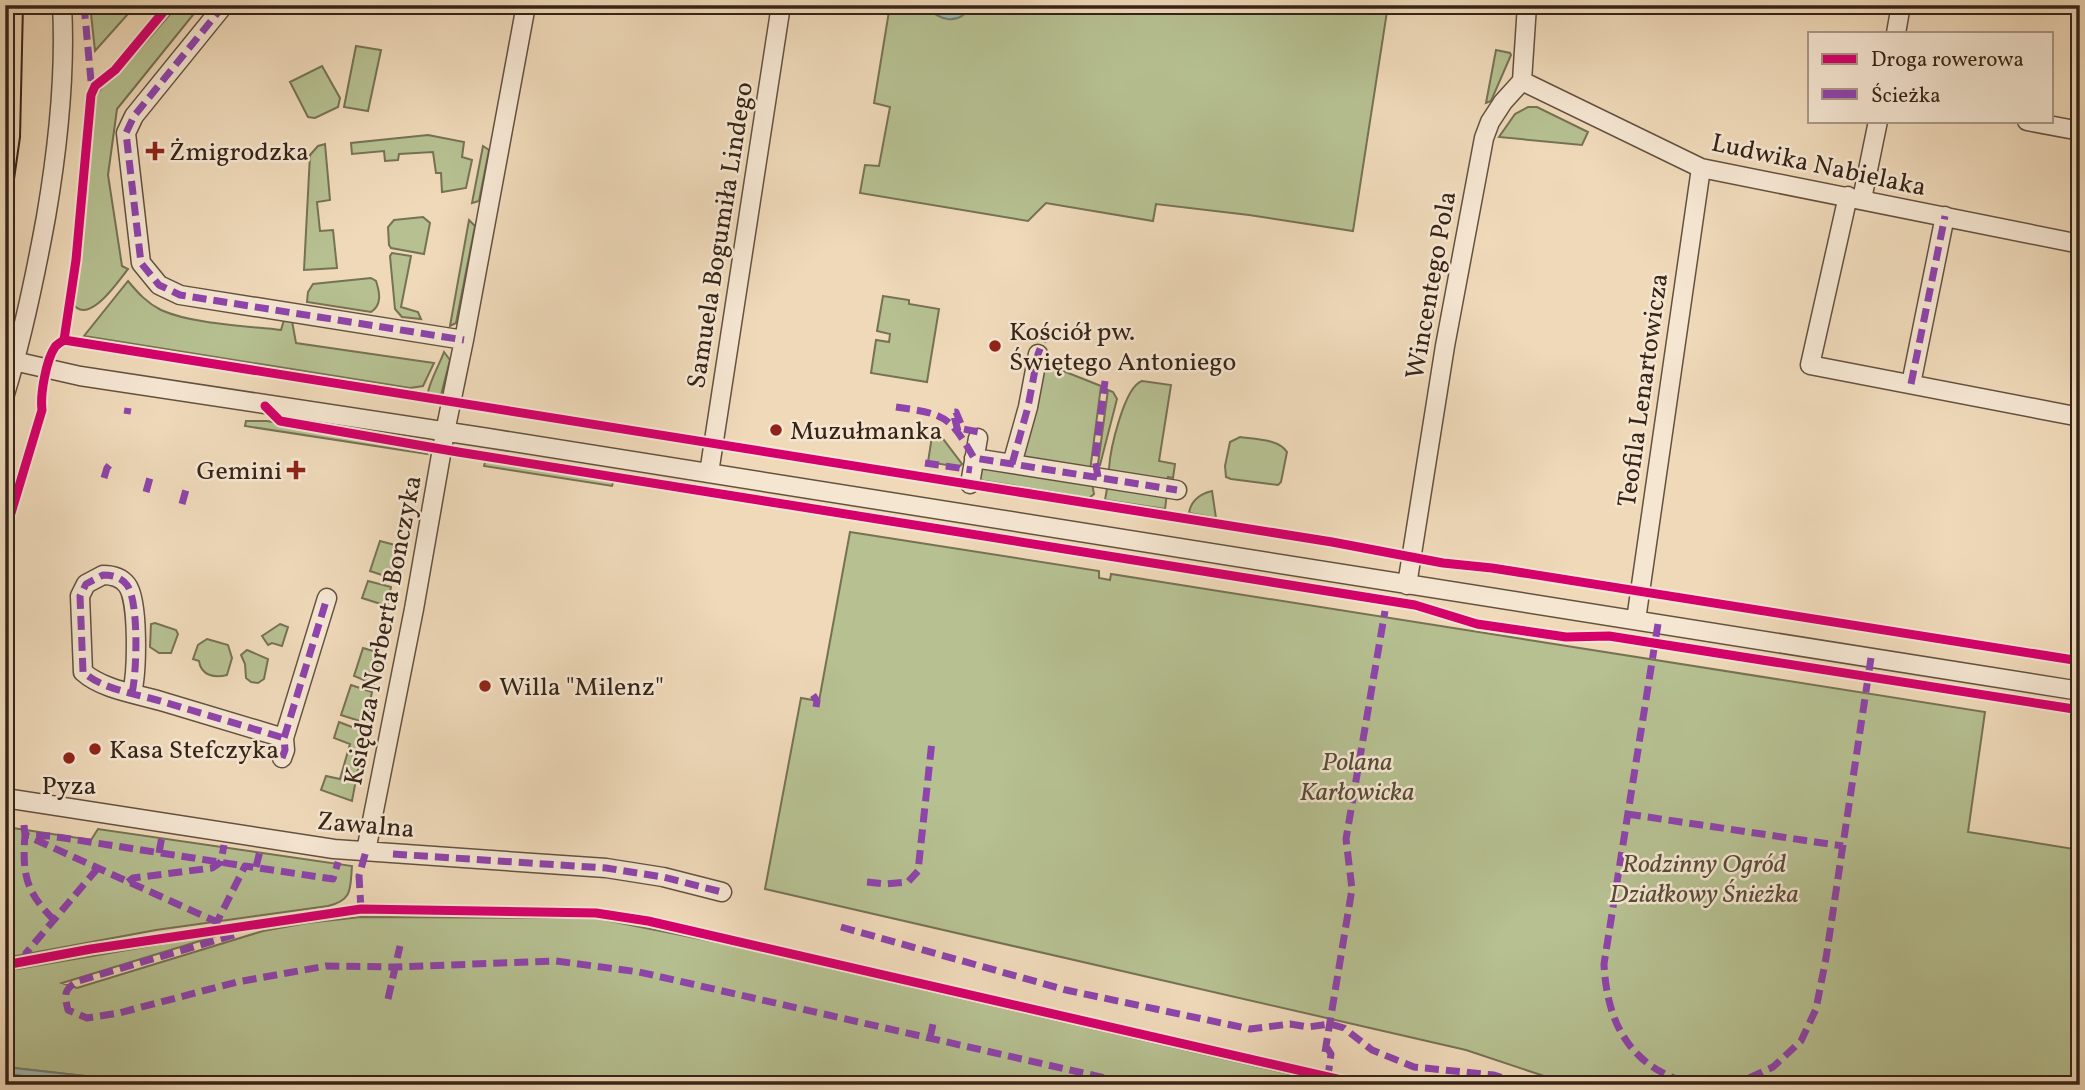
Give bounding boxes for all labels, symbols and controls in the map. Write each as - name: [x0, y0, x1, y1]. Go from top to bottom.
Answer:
- legend: [1808, 32, 2054, 122]
- text: Droga rowerowa: [1871, 46, 2024, 75]
- street label: Samuela Bogumiła Lindego: [679, 79, 763, 391]
- text: Ścieżka: [1871, 82, 1941, 111]
- street label: Ludwika Nabielaka: [1708, 126, 1929, 206]
- place label: Żmigrodzka: [169, 135, 309, 171]
- marker: Żmigrodzka: [147, 143, 163, 159]
- street label: Wincentego Pola: [1398, 188, 1466, 382]
- street label: Teofila Lenartowicza: [1610, 271, 1678, 510]
- place label: Kościół pw. Świętego Antoniego: [1009, 315, 1236, 381]
- marker: Kościół pw. Świętego Antoniego: [987, 338, 1003, 354]
- place label: Muzułmanka: [790, 414, 942, 450]
- marker: Muzułmanka: [768, 422, 784, 438]
- place label: Gemini: [196, 454, 282, 490]
- marker: Gemini: [288, 462, 304, 478]
- street label: Księdza Norberta Bonczyka: [336, 472, 432, 788]
- place label: Willa "Milenz": [499, 670, 664, 706]
- marker: Willa "Milenz": [477, 678, 493, 694]
- place label: Kasa Stefczyka: [109, 733, 279, 769]
- marker: Kasa Stefczyka: [87, 741, 103, 757]
- park label: Polana Karłowicka: [1300, 745, 1414, 811]
- marker: Pyza: [61, 750, 77, 766]
- place label: Pyza: [41, 769, 97, 805]
- street label: Zawalna: [315, 804, 416, 848]
- park label: Rodzinny Ogród Działkowy Śnieżka: [1609, 847, 1799, 913]

